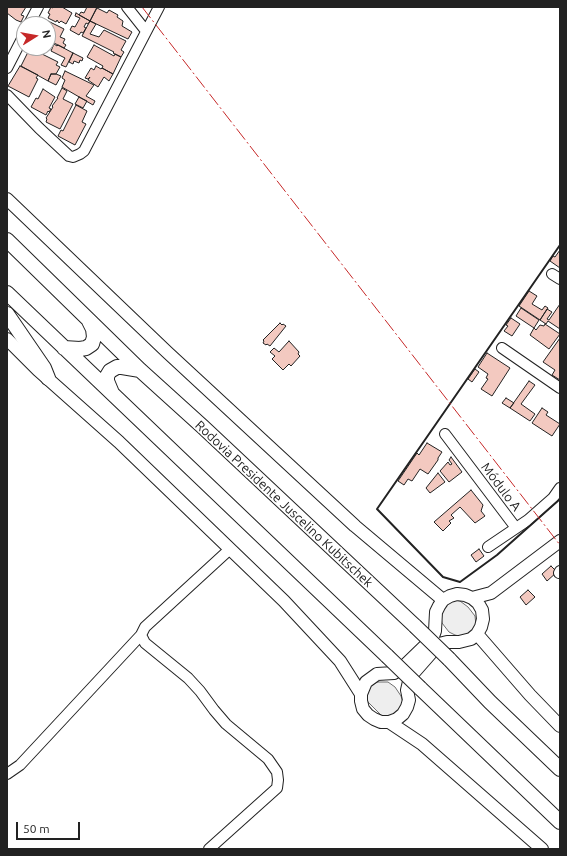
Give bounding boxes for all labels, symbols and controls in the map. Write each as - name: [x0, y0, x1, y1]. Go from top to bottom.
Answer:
- north arrow: [16, 16, 56, 56]
- text: N: [40, 29, 53, 39]
- street label: Rodovia Presidente Juscelino Kubitschek: [192, 417, 376, 591]
- street label: Módulo A: [478, 460, 524, 514]
- scale bar: [18, 814, 82, 840]
- text: 50 m: [23, 822, 50, 835]

